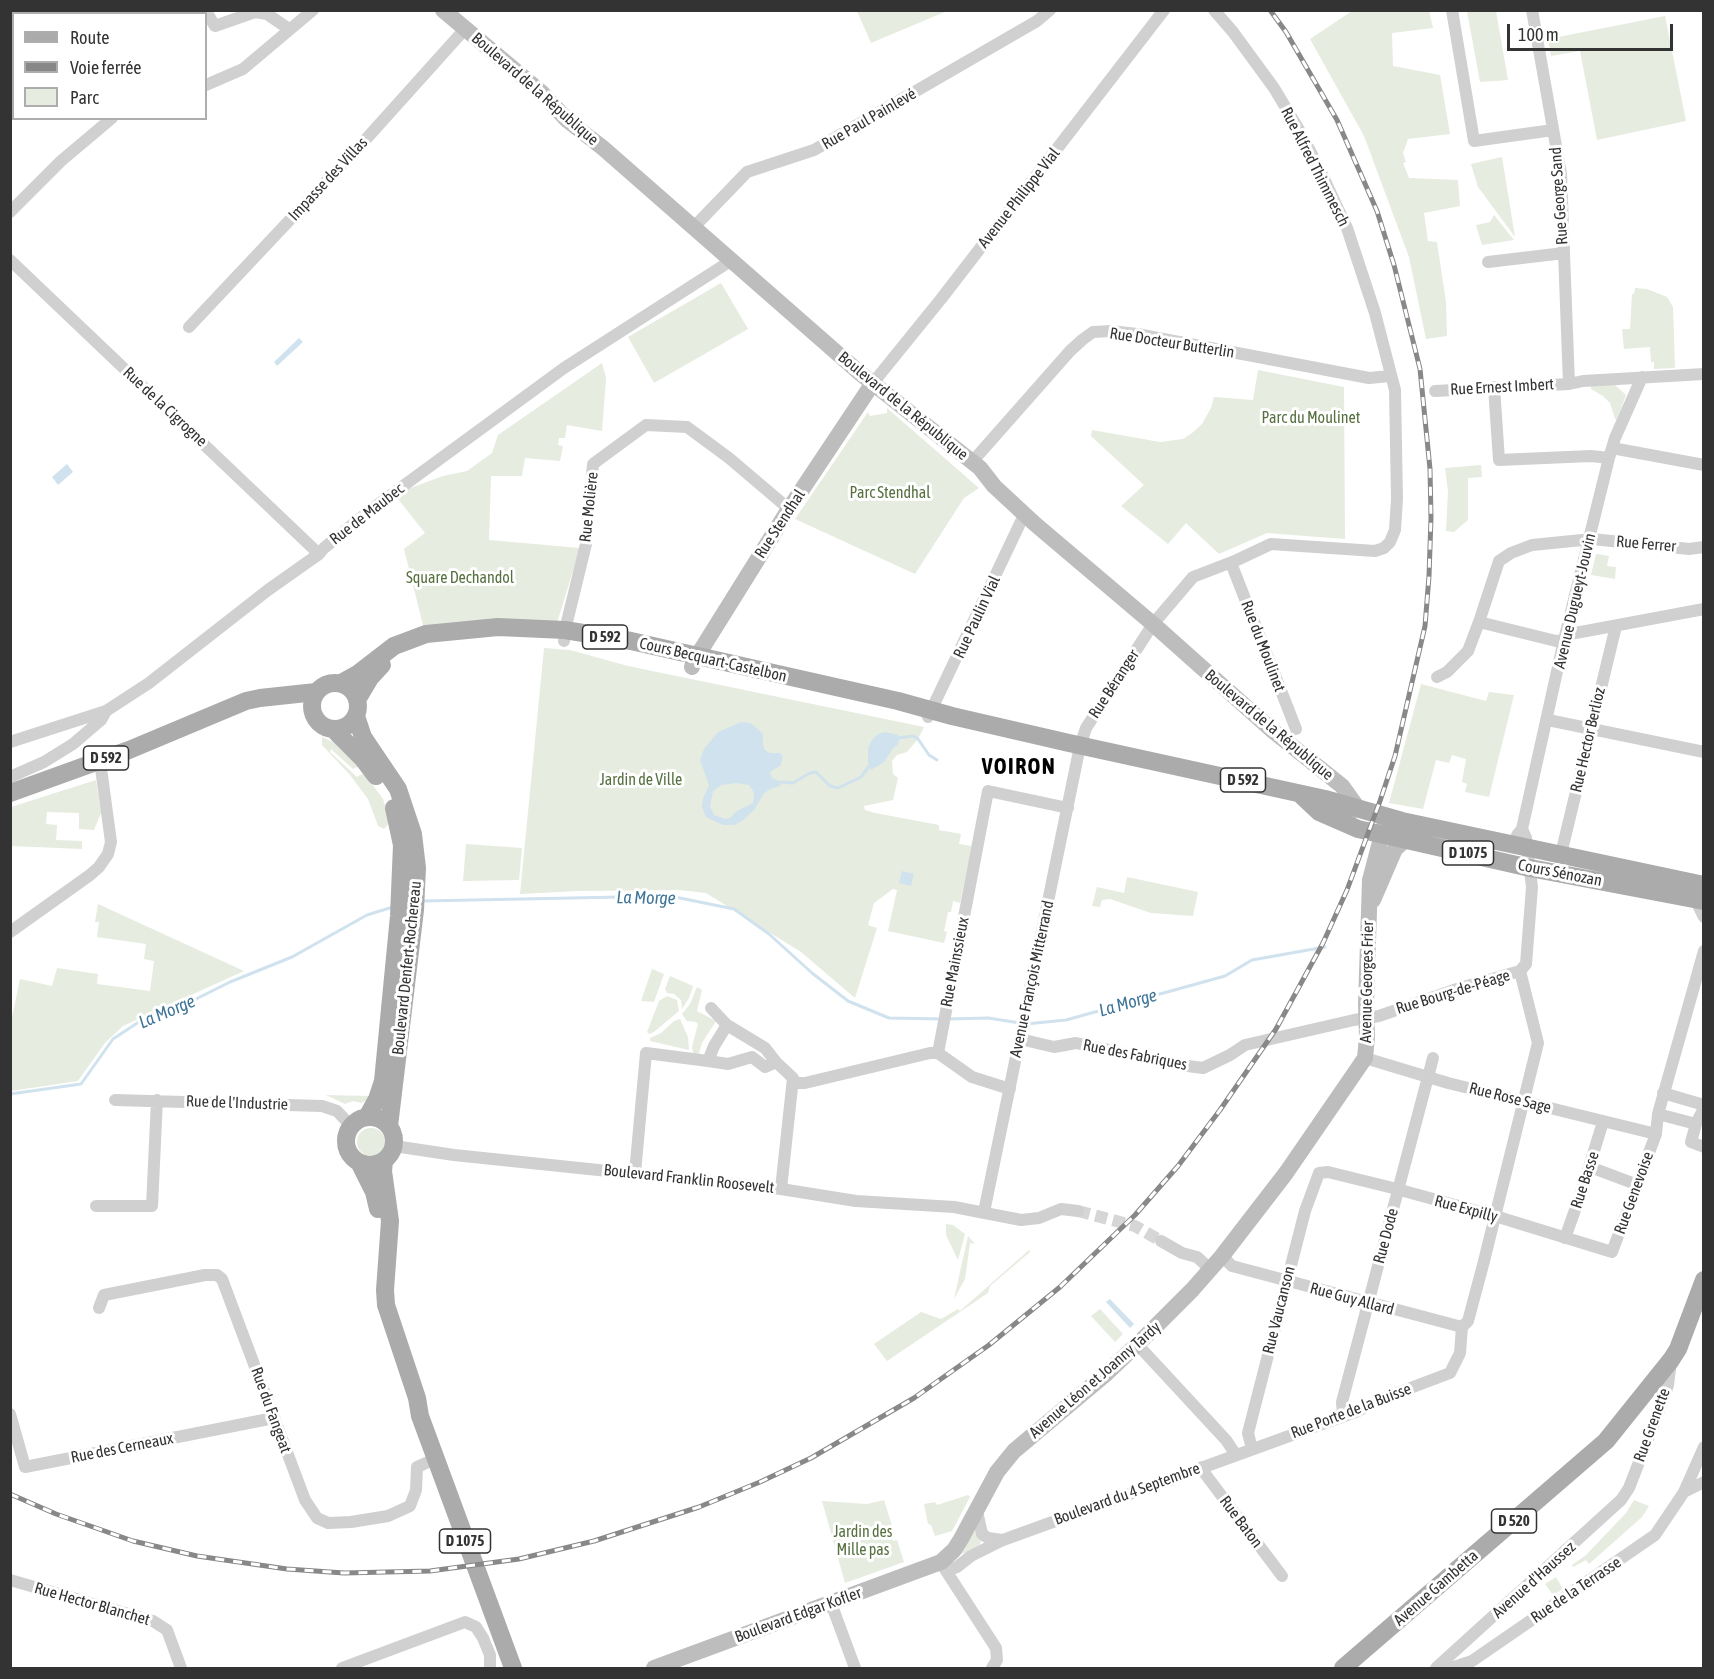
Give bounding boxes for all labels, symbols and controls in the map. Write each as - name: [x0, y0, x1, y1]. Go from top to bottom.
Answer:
- legend: [12, 12, 207, 120]
- scale bar: [1510, 12, 1676, 50]
- text: 100 m: [1518, 24, 1559, 45]
- text: Route: [70, 27, 109, 48]
- street label: Boulevard de la République: [468, 29, 602, 149]
- text: Voie ferrée: [70, 57, 142, 78]
- street label: Rue Paul Painlevé: [818, 84, 920, 154]
- text: Parc: [70, 87, 99, 108]
- street label: Rue Alfred Thimmesch: [1277, 104, 1353, 230]
- street label: Impasse des Villas: [284, 133, 372, 225]
- street label: Avenue Philippe Vial: [974, 144, 1064, 252]
- street label: Rue George Sand: [1546, 146, 1572, 246]
- street label: Rue Docteur Butterlin: [1108, 324, 1236, 362]
- street label: Boulevard de la République: [834, 348, 972, 464]
- street label: Rue de la Cigrogne: [119, 363, 211, 451]
- street label: Rue Ernest Imbert: [1450, 375, 1554, 399]
- park label: Parc du Moulinet: [1262, 408, 1360, 428]
- street label: Rue Molière: [576, 471, 602, 543]
- street label: Rue de Maubec: [326, 479, 408, 549]
- park label: Parc Stendhal: [849, 483, 931, 503]
- street label: Rue Stendhal: [751, 486, 809, 562]
- street label: Avenue Dugueyt-Jouvin: [1550, 531, 1600, 671]
- street label: Rue Ferrer: [1615, 532, 1677, 556]
- park label: Square Dechandol: [406, 568, 514, 588]
- street label: Rue Paulin Vial: [950, 573, 1004, 661]
- street label: Rue du Moulinet: [1237, 598, 1289, 694]
- road number: D 592: [582, 625, 628, 649]
- street label: Cours Becquart-Castelbon: [637, 634, 789, 686]
- street label: Rue Béranger: [1085, 646, 1143, 722]
- street label: Boulevard de la République: [1201, 666, 1337, 784]
- street label: Rue Hector Berlioz: [1567, 686, 1609, 794]
- road number: D 592: [84, 746, 128, 770]
- district label: VOIRON: [982, 754, 1056, 780]
- road number: D 592: [1220, 768, 1266, 792]
- park label: Jardin de Ville: [600, 770, 682, 790]
- road number: D 1075: [1442, 841, 1494, 865]
- street label: Cours Sénozan: [1516, 855, 1604, 891]
- street label: Boulevard Denfert-Rochereau: [388, 880, 426, 1056]
- water label: La Morge: [616, 887, 676, 909]
- street label: Avenue François Mitterrand: [1006, 899, 1058, 1059]
- street label: Rue Mainssieux: [937, 915, 973, 1009]
- street label: Avenue Georges Frier: [1356, 921, 1378, 1043]
- street label: Rue Bourg-de-Péage: [1394, 966, 1512, 1018]
- water label: La Morge: [1096, 984, 1160, 1022]
- water label: La Morge: [135, 990, 199, 1034]
- street label: Rue des Fabriques: [1081, 1035, 1189, 1075]
- street label: Rue Rose Sage: [1467, 1079, 1553, 1117]
- street label: Rue de l'Industrie: [186, 1092, 288, 1114]
- street label: Rue Basse: [1567, 1149, 1603, 1211]
- street label: Rue Genevoise: [1610, 1149, 1658, 1237]
- street label: Boulevard Franklin Roosevelt: [603, 1160, 775, 1198]
- street label: Rue Expilly: [1432, 1191, 1500, 1227]
- street label: Rue Dode: [1369, 1206, 1403, 1266]
- street label: Rue Vaucanson: [1259, 1264, 1299, 1356]
- street label: Rue Guy Allard: [1308, 1279, 1396, 1319]
- street label: Avenue Léon et Joanny Tardy: [1025, 1318, 1165, 1442]
- street label: Rue du Fangeat: [247, 1364, 295, 1456]
- street label: Rue Porte de la Buisse: [1288, 1379, 1414, 1443]
- street label: Rue Grenette: [1630, 1386, 1674, 1464]
- street label: Rue des Cerneaux: [69, 1429, 175, 1467]
- street label: Boulevard du 4 Septembre: [1051, 1459, 1203, 1529]
- street label: Rue Baton: [1215, 1492, 1267, 1552]
- road number: D 520: [1492, 1509, 1537, 1533]
- park label: Jardin des Mille pas: [834, 1522, 892, 1560]
- road number: D 1075: [440, 1529, 490, 1553]
- street label: Avenue d'Haussez: [1488, 1538, 1580, 1622]
- street label: Avenue Gambetta: [1390, 1546, 1482, 1630]
- street label: Rue de la Terrasse: [1527, 1553, 1625, 1627]
- street label: Rue Hector Blanchet: [32, 1578, 152, 1630]
- street label: Boulevard Edgar Kofler: [732, 1583, 864, 1647]

